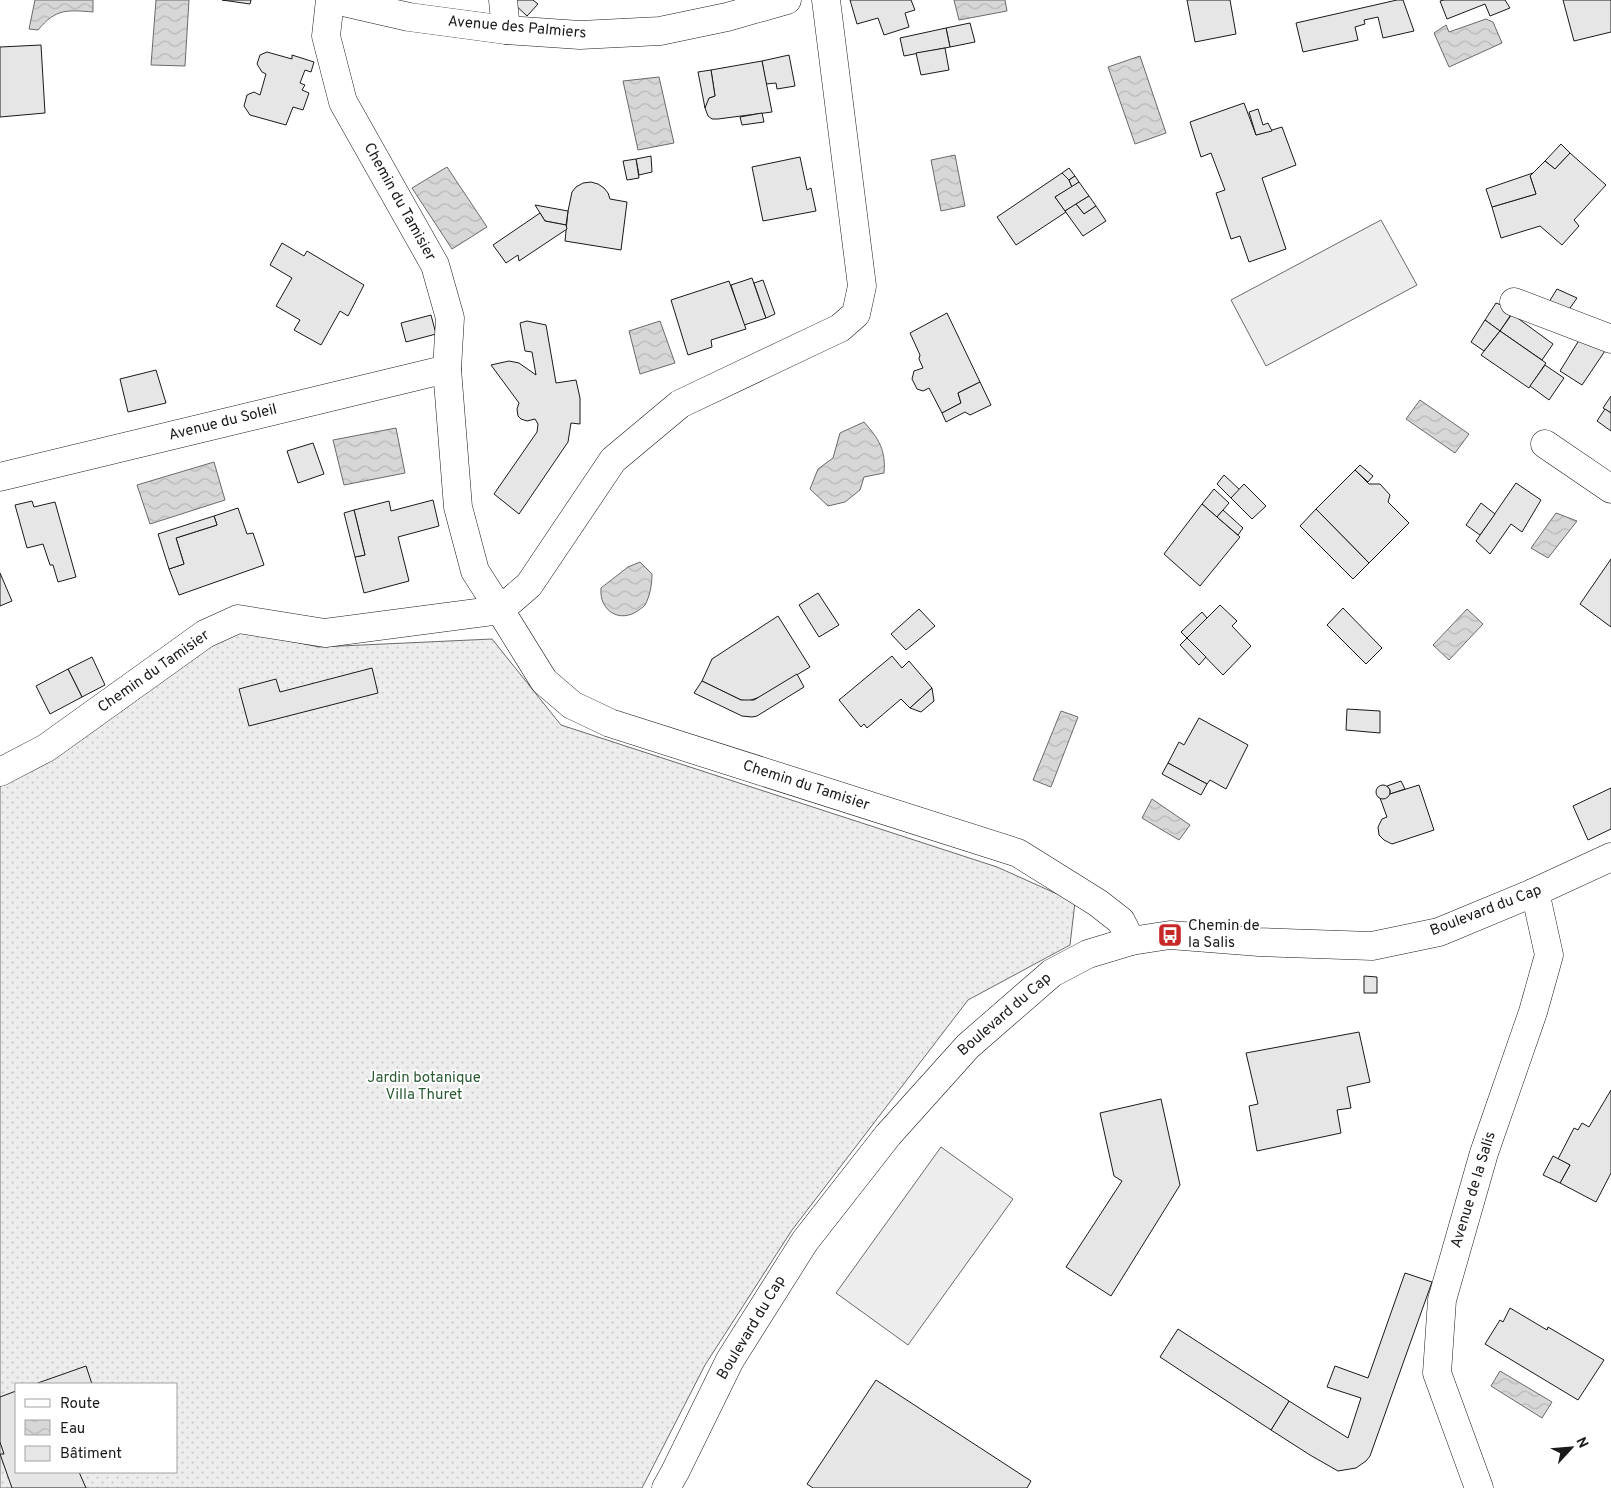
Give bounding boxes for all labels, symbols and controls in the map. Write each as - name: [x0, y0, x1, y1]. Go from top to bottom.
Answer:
- street label: Avenue des Palmiers: [447, 12, 587, 44]
- street label: Chemin du Tamisier: [359, 140, 439, 265]
- street label: Avenue du Soleil: [167, 400, 279, 446]
- street label: Chemin du Tamisier: [94, 626, 214, 718]
- street label: Chemin du Tamisier: [740, 757, 872, 816]
- street label: Boulevard du Cap: [1427, 881, 1545, 941]
- place label: Chemin de la Salis: [1188, 917, 1260, 953]
- bus stop icon: Chemin de la Salis: [1157, 922, 1183, 948]
- street label: Boulevard du Cap: [954, 969, 1056, 1061]
- park label: Jardin botanique Villa Thuret: [367, 1069, 481, 1105]
- street label: Avenue de la Salis: [1447, 1130, 1501, 1250]
- street label: Boulevard du Cap: [713, 1273, 791, 1383]
- legend: [15, 1383, 178, 1473]
- text: Route: [60, 1395, 100, 1414]
- text: Eau: [60, 1420, 85, 1439]
- north arrow: [1546, 1423, 1596, 1473]
- text: N: [1571, 1435, 1591, 1451]
- text: Bâtiment: [60, 1445, 122, 1464]

